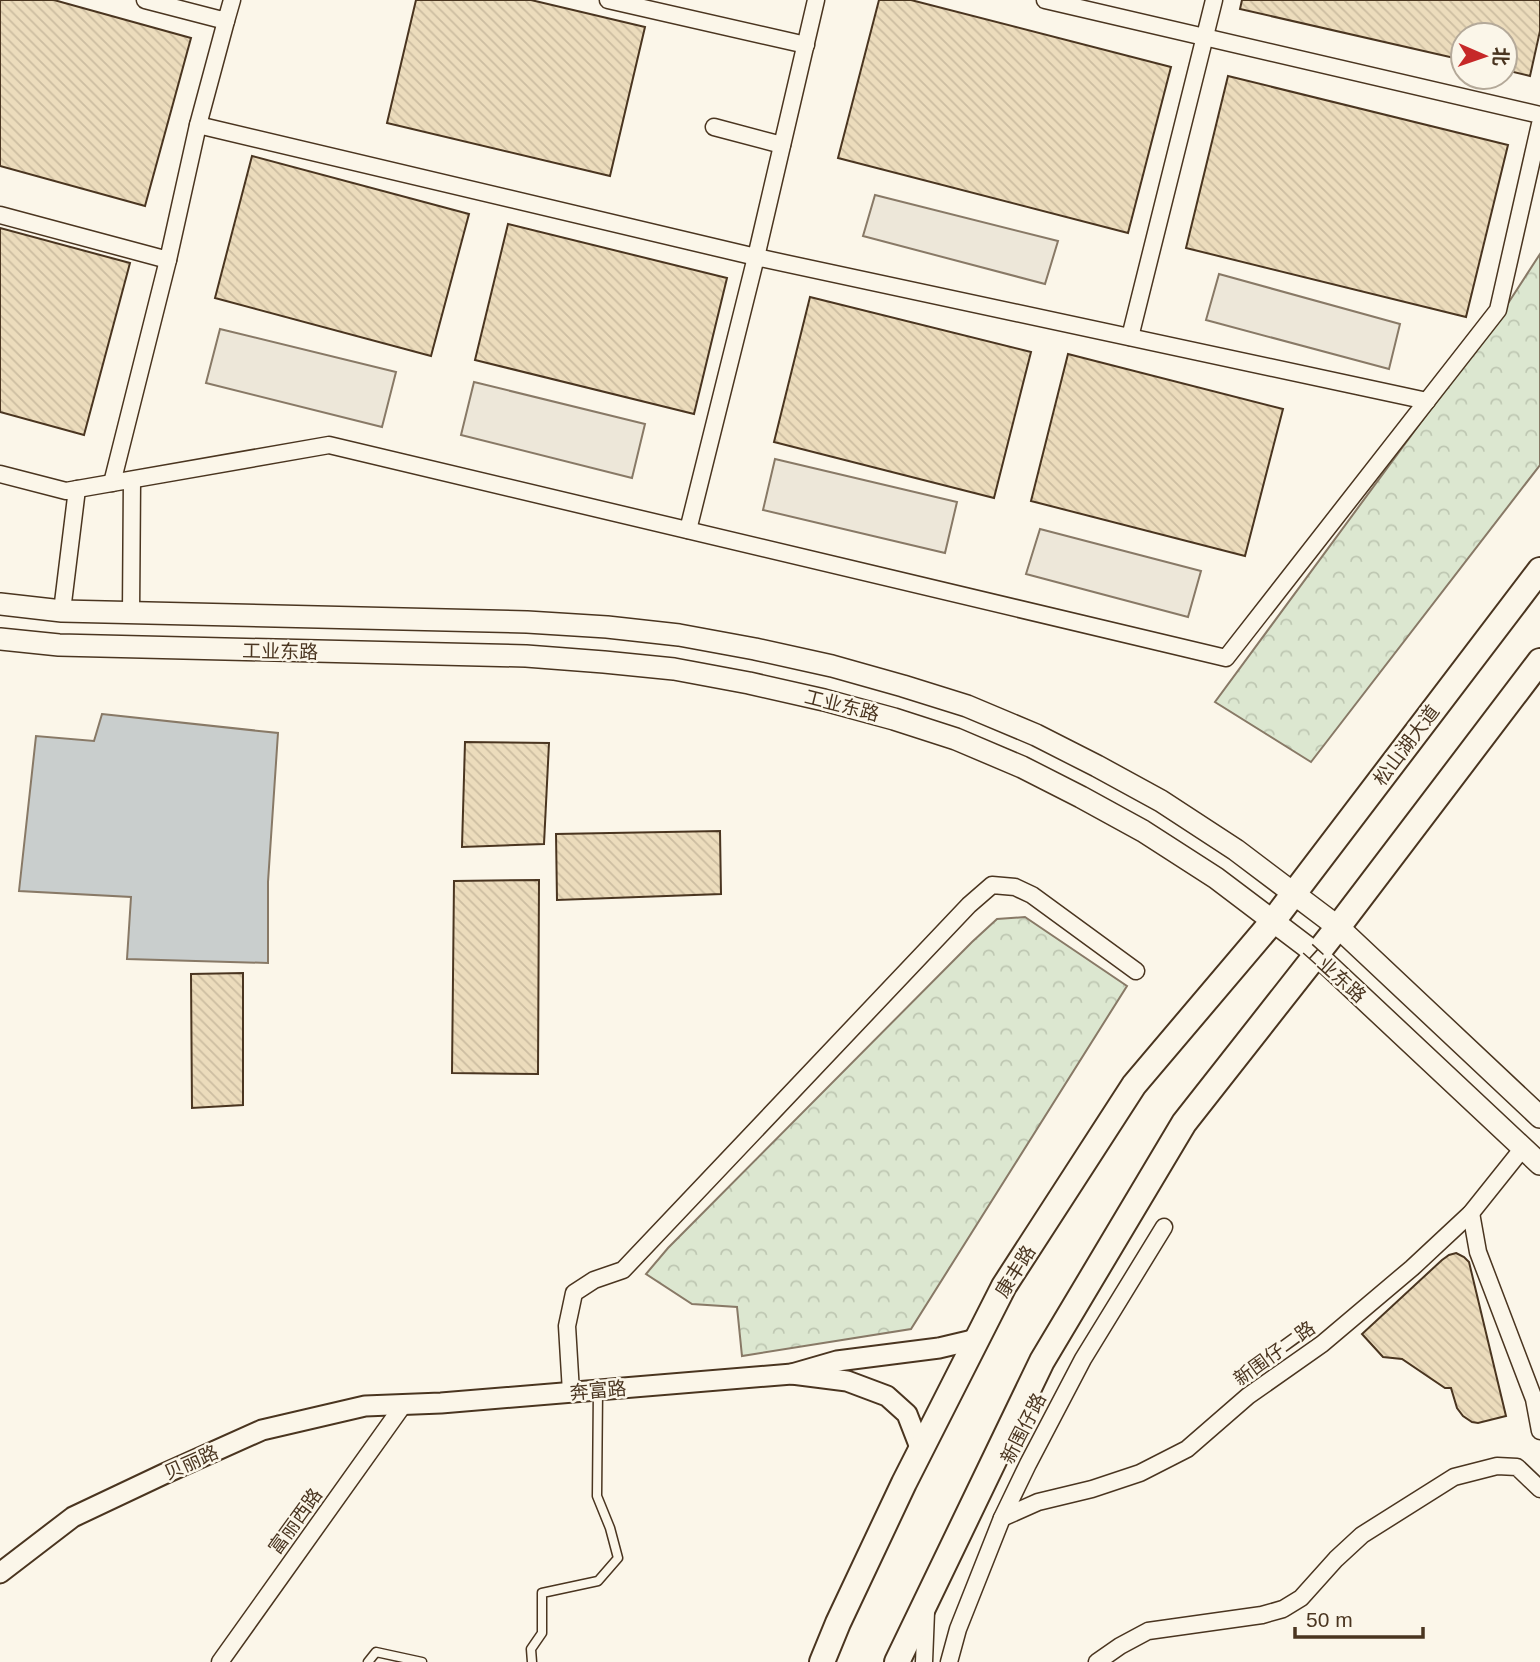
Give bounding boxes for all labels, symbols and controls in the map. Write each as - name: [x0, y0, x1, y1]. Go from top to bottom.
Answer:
- north arrow: [1449, 21, 1519, 91]
- text: 北: [1490, 47, 1511, 66]
- street label: 工业东路: [242, 640, 318, 663]
- street label: 工业东路: [802, 686, 881, 725]
- street label: 松山湖大道: [1369, 701, 1443, 790]
- street label: 工业东路: [1299, 940, 1370, 1007]
- street label: 康丰路: [991, 1242, 1039, 1301]
- street label: 新围仔二路: [1230, 1317, 1319, 1390]
- street label: 奔富路: [569, 1378, 627, 1403]
- street label: 新围仔路: [997, 1390, 1050, 1467]
- street label: 贝丽路: [161, 1441, 222, 1484]
- street label: 富丽西路: [265, 1484, 326, 1558]
- scale bar: [1295, 1596, 1423, 1640]
- text: 50 m: [1306, 1608, 1353, 1631]

